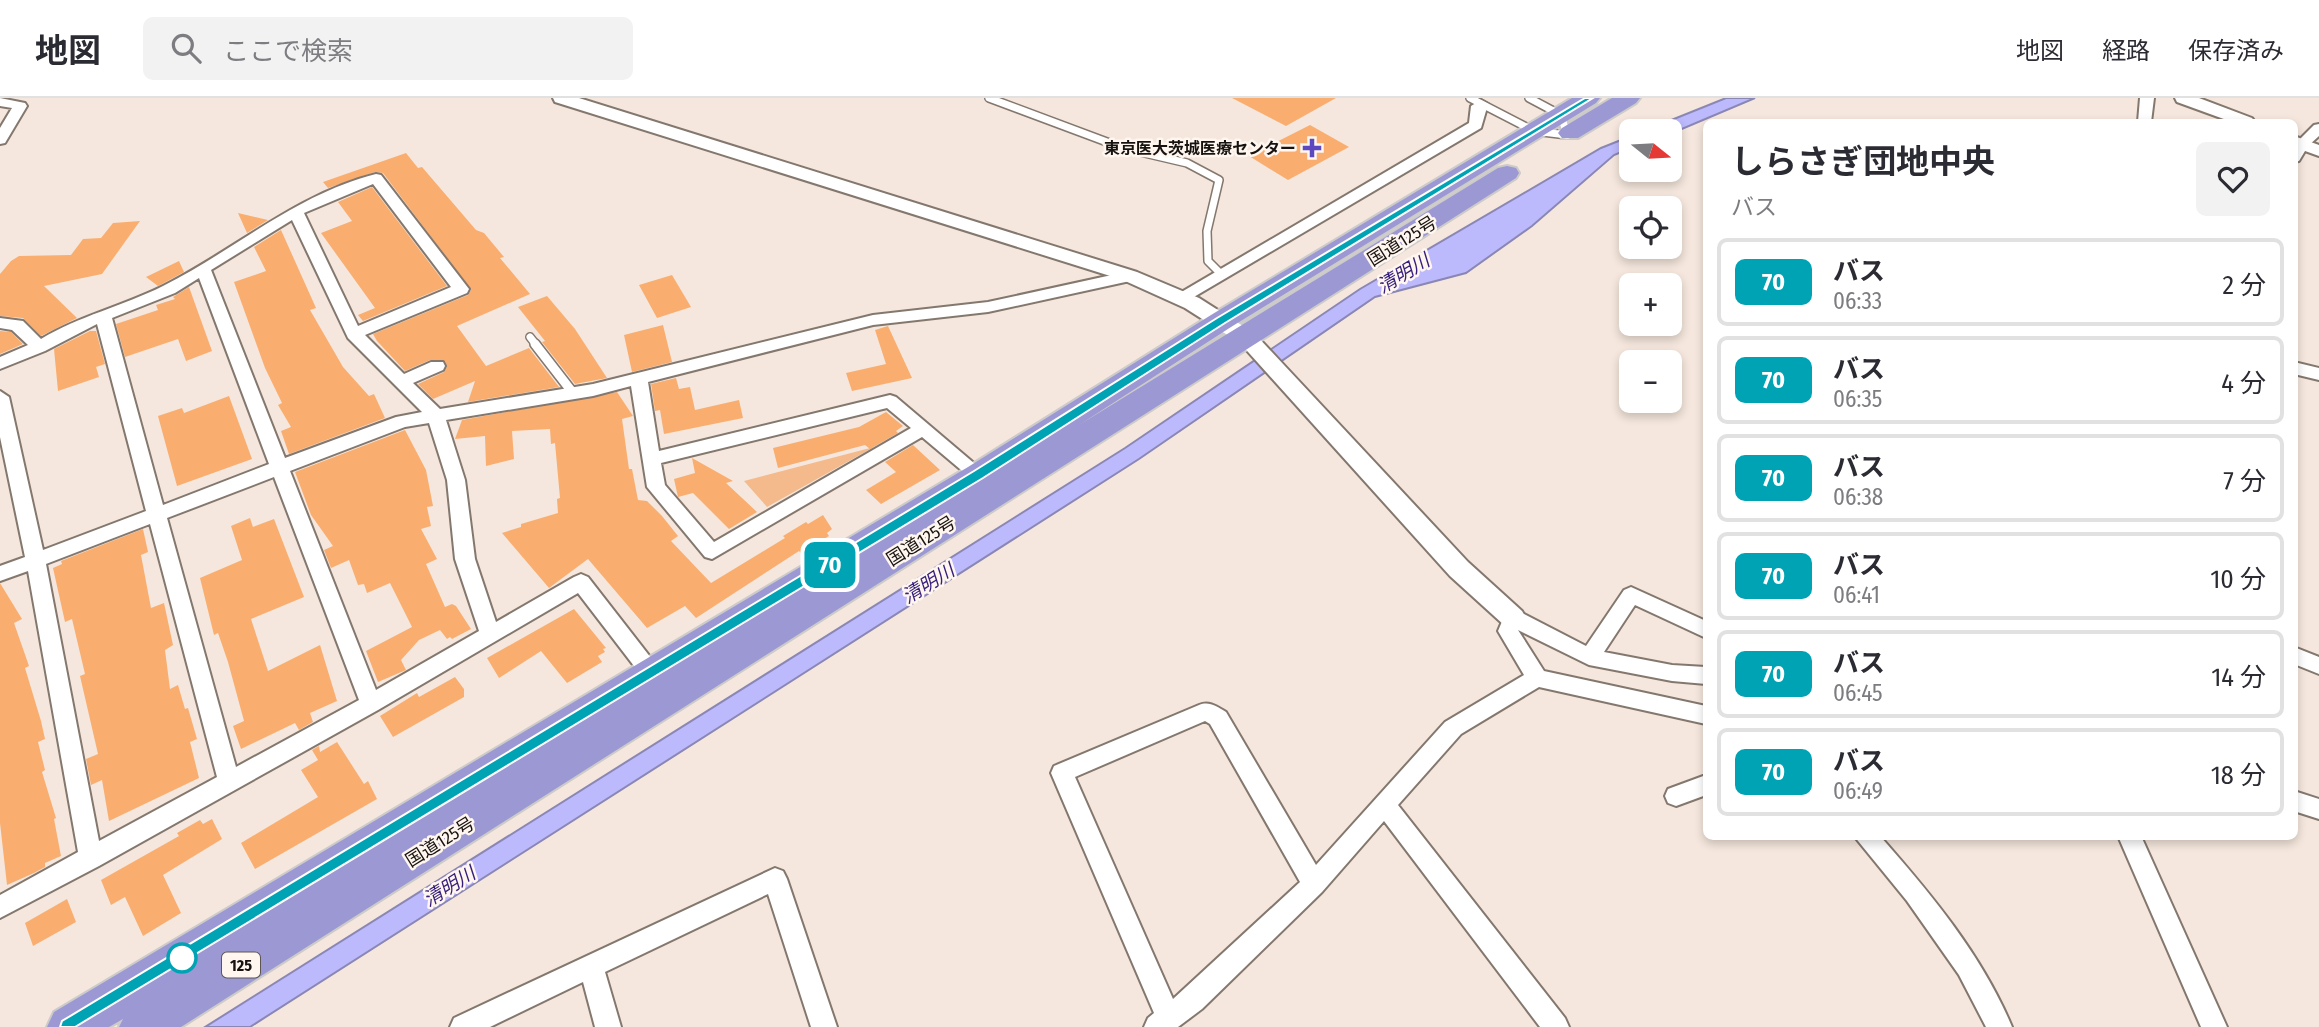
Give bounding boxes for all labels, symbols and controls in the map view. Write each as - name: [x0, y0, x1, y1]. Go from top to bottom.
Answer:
- search box: [143, 17, 633, 80]
- icon: search: [167, 29, 205, 67]
- text: 地図: [35, 31, 101, 71]
- text: ここで検索: [223, 36, 353, 67]
- text: 地図: [2016, 37, 2064, 65]
- text: 経路: [2102, 37, 2150, 65]
- text: 保存済み: [2188, 37, 2284, 65]
- north arrow: [1619, 119, 1682, 182]
- map controls: [1619, 119, 1682, 413]
- marker: 東京医大茨城医療センター: [1302, 138, 1322, 158]
- place label: 東京医大茨城医療センター: [1104, 139, 1296, 158]
- text: しらさぎ団地中央: [1731, 142, 1995, 182]
- button: heart: [2196, 142, 2270, 216]
- text: バス: [1731, 193, 1777, 221]
- button: locate: [1619, 196, 1682, 259]
- street label: 国道125号: [1363, 211, 1441, 271]
- water label: 清明川: [1373, 248, 1435, 298]
- text: バス: [1833, 256, 1885, 287]
- text: 70: [1762, 268, 1785, 296]
- text: 2 分: [2222, 270, 2266, 301]
- button: +: [1619, 273, 1682, 336]
- text: 06:33: [1833, 287, 1882, 315]
- button: −: [1619, 350, 1682, 413]
- text: バス: [1833, 354, 1885, 385]
- text: 70: [1762, 366, 1785, 394]
- text: 4 分: [2221, 368, 2266, 399]
- text: 06:35: [1833, 385, 1882, 413]
- text: バス: [1833, 452, 1885, 483]
- text: 70: [1762, 464, 1785, 492]
- text: 7 分: [2223, 466, 2266, 497]
- text: 06:38: [1833, 483, 1883, 511]
- street label: 国道125号: [882, 511, 960, 571]
- line badge: 70: [798, 542, 862, 588]
- text: バス: [1833, 550, 1885, 581]
- text: 70: [818, 551, 842, 579]
- water label: 清明川: [898, 558, 960, 608]
- text: 70: [1762, 562, 1785, 590]
- text: 10 分: [2210, 564, 2266, 595]
- text: 06:41: [1833, 581, 1880, 609]
- text: バス: [1833, 648, 1885, 679]
- text: 70: [1762, 660, 1785, 688]
- text: 14 分: [2211, 662, 2266, 693]
- text: 06:45: [1833, 679, 1883, 707]
- text: バス: [1833, 746, 1885, 777]
- text: 70: [1762, 758, 1785, 786]
- text: 18 分: [2211, 760, 2266, 791]
- text: 06:49: [1833, 777, 1883, 805]
- street label: 国道125号: [401, 812, 479, 872]
- water label: 清明川: [419, 861, 481, 911]
- unlabelled marker: [167, 943, 197, 973]
- road number: 125: [222, 952, 260, 978]

